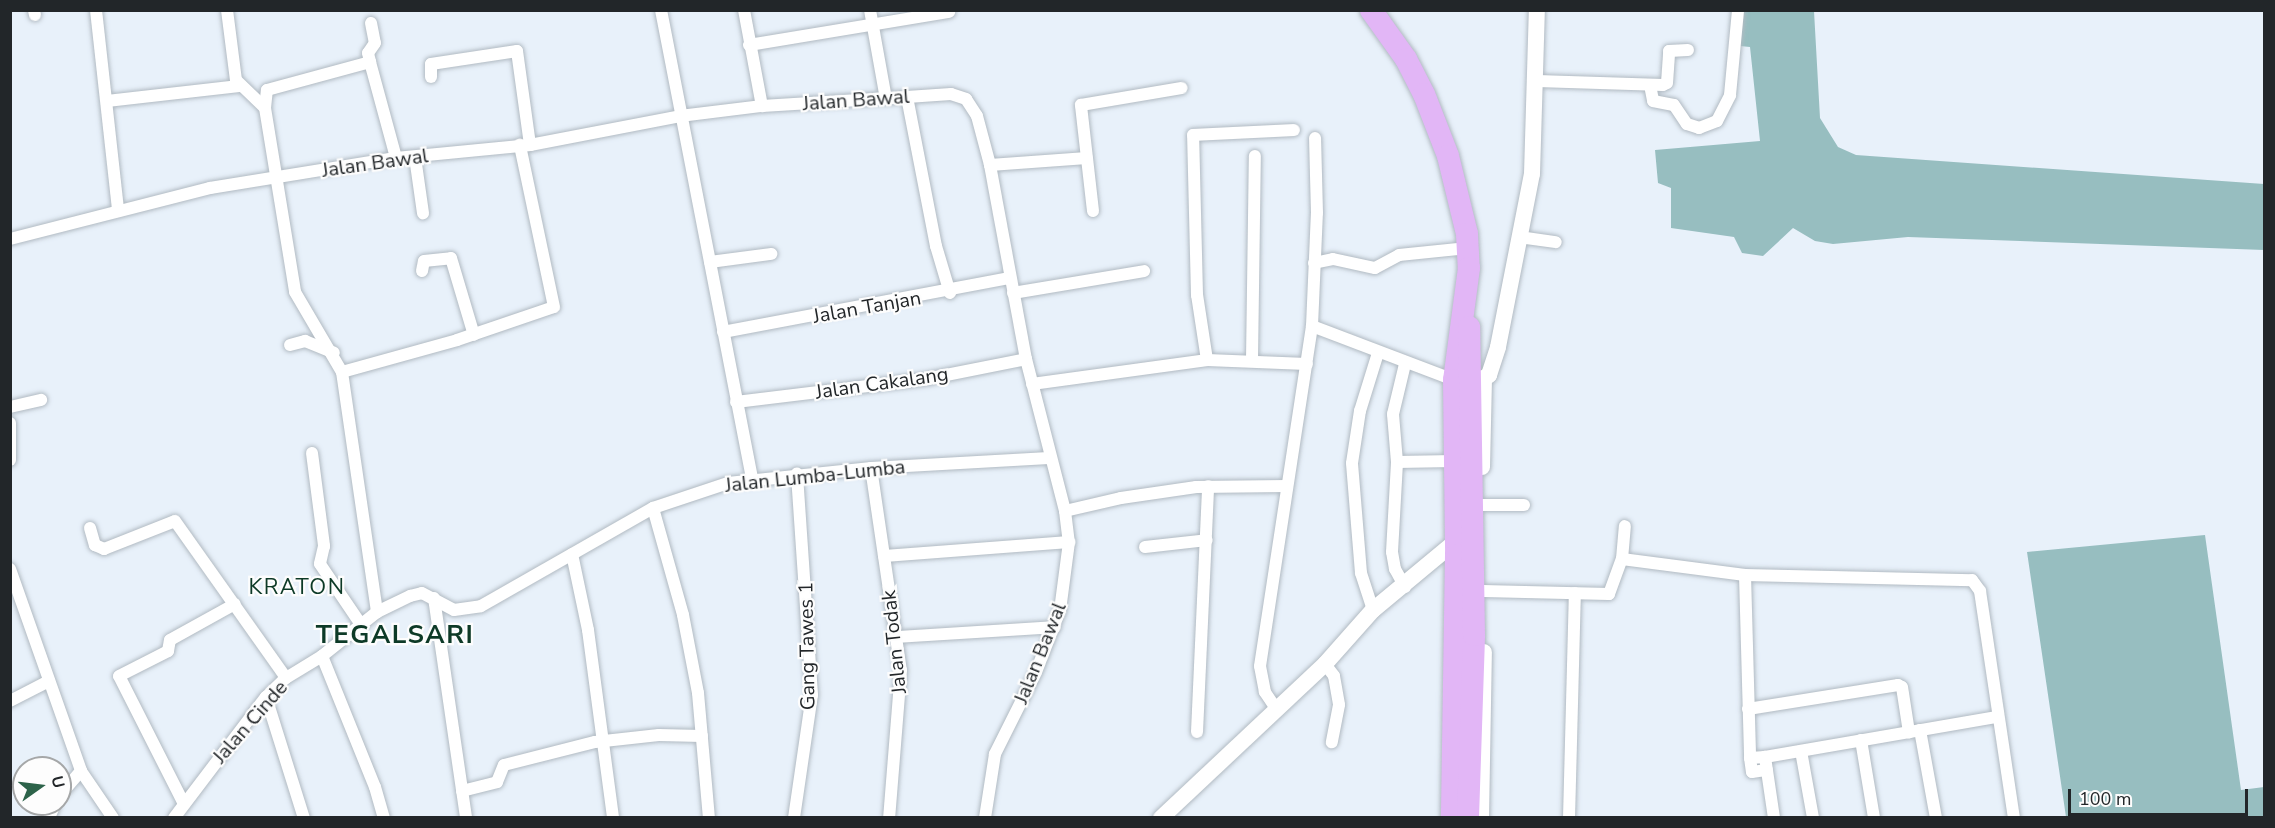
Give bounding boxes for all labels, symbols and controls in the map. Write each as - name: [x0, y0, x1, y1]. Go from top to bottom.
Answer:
- street label: Jalan Bawal: [802, 84, 910, 116]
- street label: Jalan Bawal: [320, 144, 430, 182]
- street label: Jalan Tanjan: [811, 286, 923, 328]
- street label: Jalan Cakalang: [814, 362, 950, 404]
- street label: Jalan Lumba-Lumba: [724, 455, 906, 497]
- district label: KRATON: [248, 575, 346, 601]
- street label: Gang Tawes 1: [794, 582, 820, 710]
- street label: Jalan Todak: [877, 589, 911, 695]
- street label: Jalan Bawal: [1009, 599, 1071, 707]
- district label: TEGALSARI: [316, 619, 474, 651]
- street label: Jalan Cinde: [208, 676, 292, 768]
- north arrow: [12, 756, 72, 816]
- text: U: [45, 774, 70, 791]
- scale bar: [2071, 777, 2251, 815]
- text: 100 m: [2079, 787, 2131, 811]

